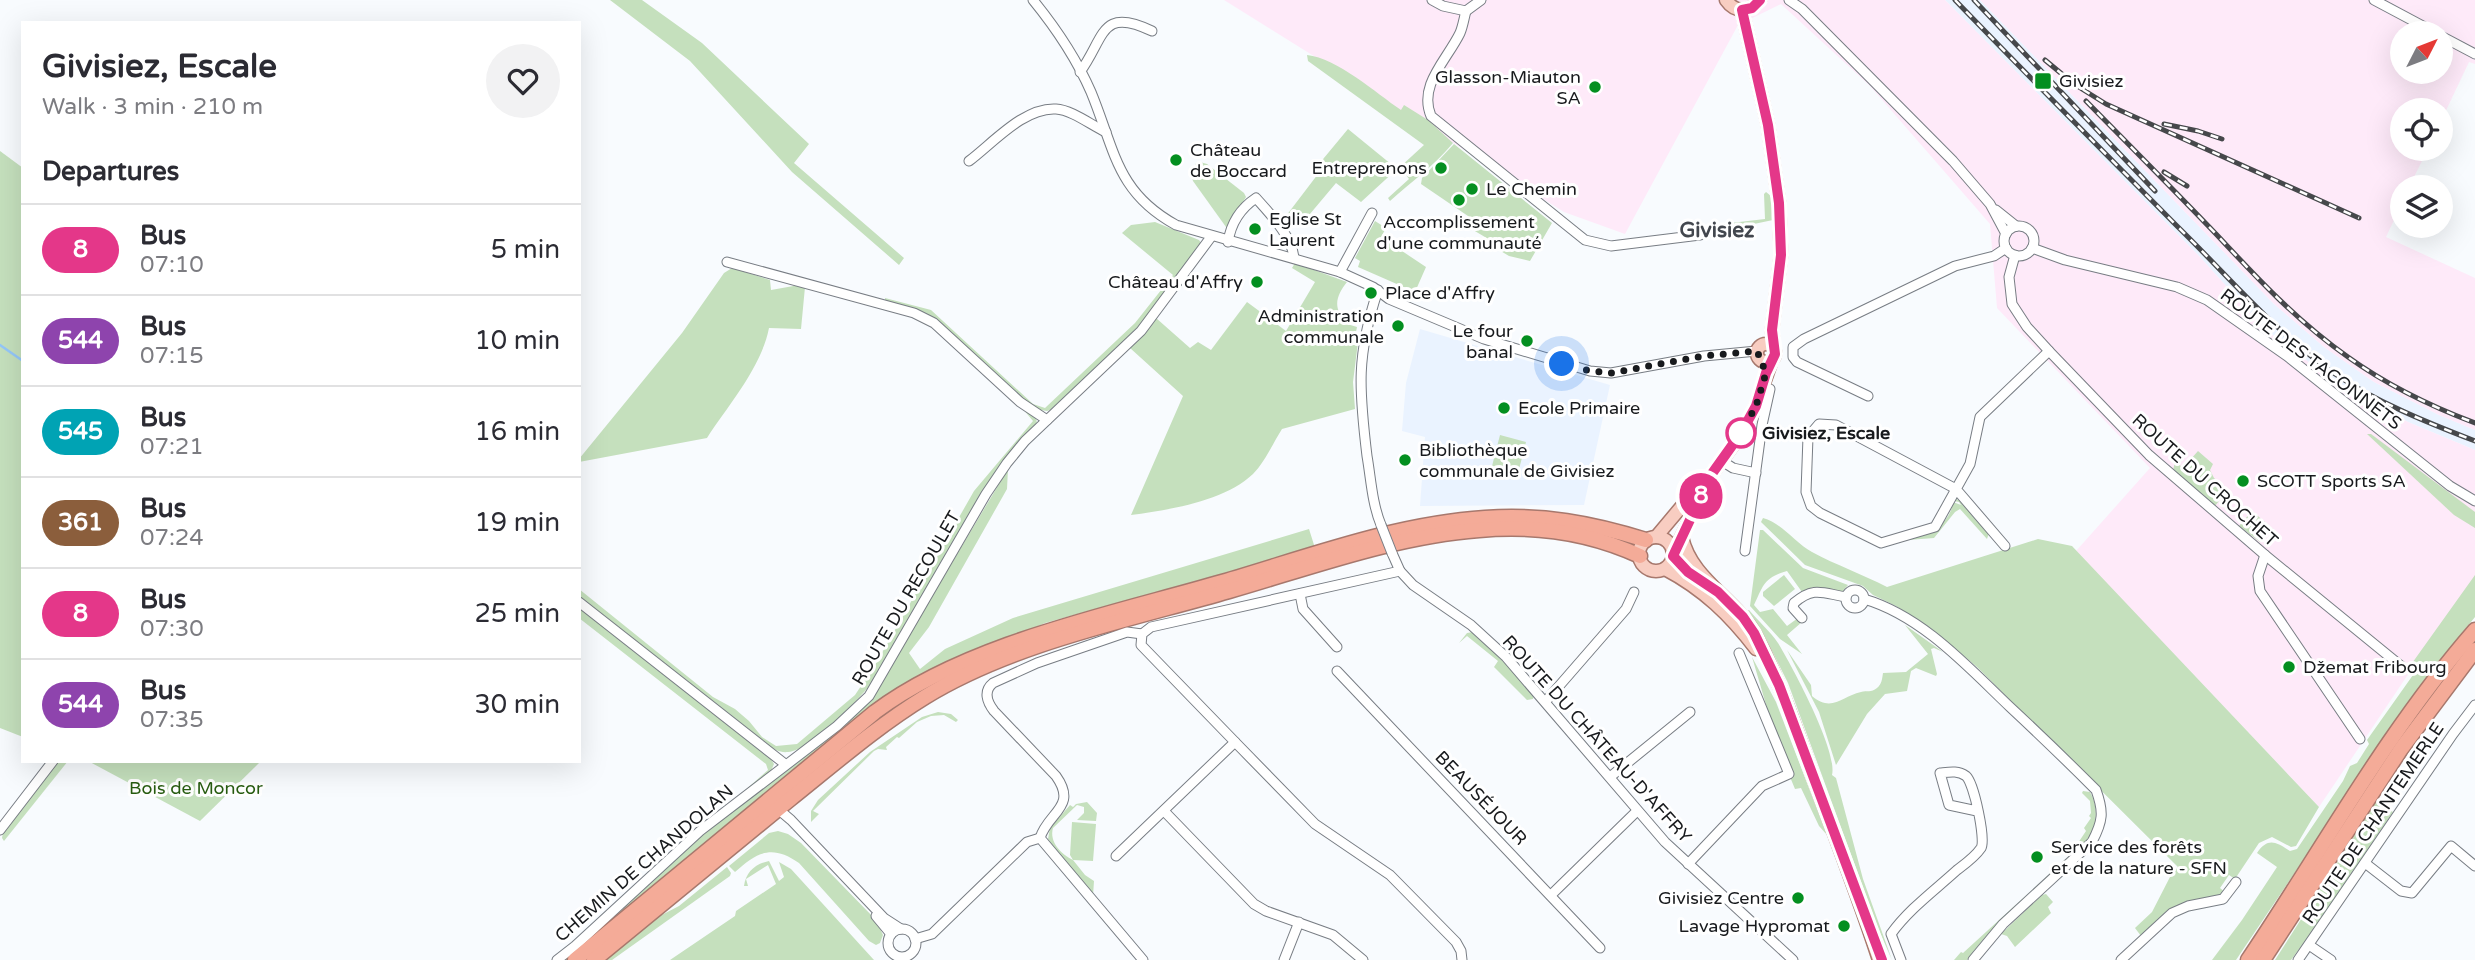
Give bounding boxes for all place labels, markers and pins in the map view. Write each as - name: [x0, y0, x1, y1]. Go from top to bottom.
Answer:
- place label: Glasson-Miauton SA: [1435, 66, 1581, 109]
- place label: Givisiez: [2059, 70, 2123, 92]
- marker: Givisiez: [2033, 71, 2053, 91]
- marker: Glasson-Miauton SA: [1587, 79, 1603, 95]
- place label: Château de Boccard: [1190, 139, 1287, 182]
- marker: Château de Boccard: [1168, 152, 1184, 168]
- place label: Entreprenons: [1312, 157, 1427, 179]
- marker: Entreprenons: [1433, 160, 1449, 176]
- place label: Le Chemin: [1486, 178, 1577, 200]
- marker: Le Chemin: [1464, 181, 1480, 197]
- marker: Accomplissement d'une communauté: [1451, 192, 1467, 208]
- place label: Eglise St Laurent: [1269, 208, 1342, 251]
- place label: Accomplissement d'une communauté: [1376, 211, 1542, 254]
- marker: Eglise St Laurent: [1247, 221, 1263, 237]
- place label: Château d'Affry: [1108, 271, 1243, 293]
- marker: Château d'Affry: [1249, 274, 1265, 290]
- place label: Place d'Affry: [1385, 282, 1495, 304]
- marker: Place d'Affry: [1363, 285, 1379, 301]
- place label: Administration communale: [1257, 305, 1384, 348]
- marker: Administration communale: [1390, 318, 1406, 334]
- place label: Le four banal: [1453, 320, 1513, 363]
- marker: Le four banal: [1519, 333, 1535, 349]
- place label: Ecole Primaire: [1518, 397, 1640, 419]
- marker: Ecole Primaire: [1496, 400, 1512, 416]
- marker: Givisiez, Escale: [1726, 418, 1756, 448]
- place label: Givisiez, Escale: [1762, 422, 1890, 444]
- place label: Bibliothèque communale de Givisiez: [1419, 439, 1614, 482]
- marker: Bibliothèque communale de Givisiez: [1397, 452, 1413, 468]
- place label: SCOTT Sports SA: [2257, 470, 2406, 492]
- marker: SCOTT Sports SA: [2235, 473, 2251, 489]
- place label: Džemat Fribourg: [2303, 656, 2447, 678]
- marker: Džemat Fribourg: [2281, 659, 2297, 675]
- place label: Service des forêts et de la nature - SFN: [2051, 836, 2227, 879]
- marker: Service des forêts et de la nature - SFN: [2029, 849, 2045, 865]
- place label: Givisiez Centre: [1658, 887, 1784, 909]
- marker: Givisiez Centre: [1790, 890, 1806, 906]
- place label: Lavage Hypromat: [1679, 915, 1830, 937]
- marker: Lavage Hypromat: [1836, 918, 1852, 934]

